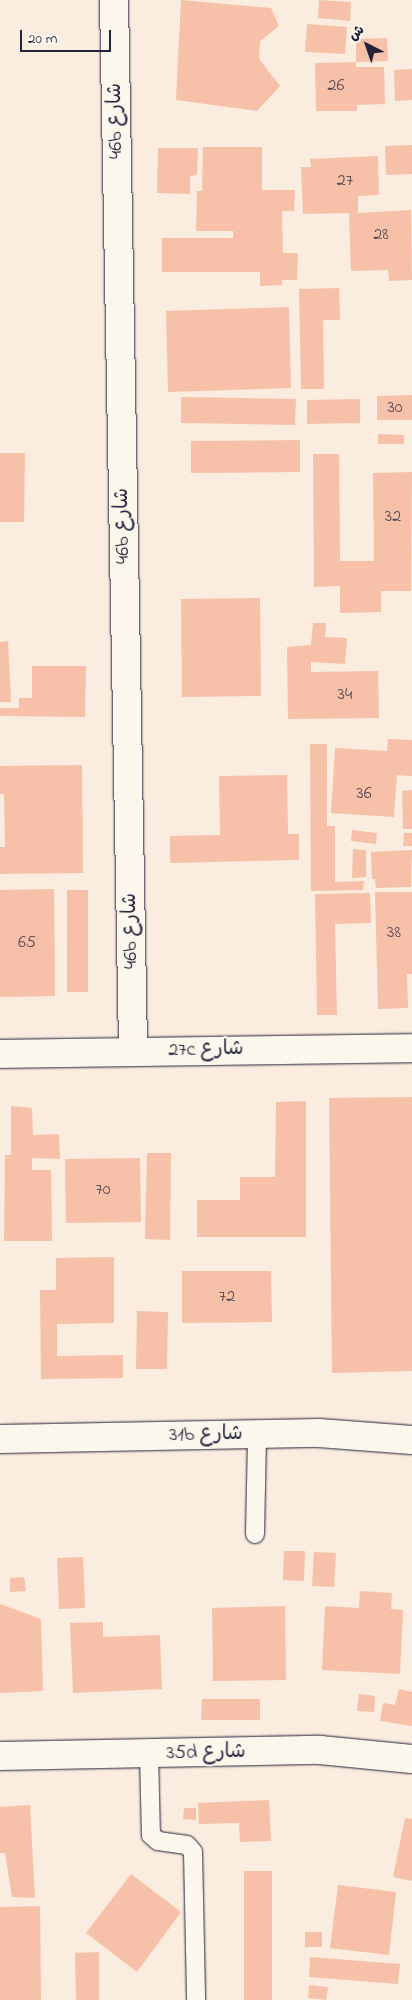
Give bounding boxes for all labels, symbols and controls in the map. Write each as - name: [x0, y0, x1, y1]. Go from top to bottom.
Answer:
- scale bar: [22, 20, 114, 52]
- north arrow: [342, 20, 392, 70]
- text: ش: [344, 20, 370, 46]
- text: 20 m: [28, 28, 57, 50]
- house number: 26: [328, 75, 344, 97]
- street label: 46b شارع: [103, 83, 129, 159]
- house number: 27: [337, 170, 353, 192]
- house number: 28: [373, 224, 389, 246]
- house number: 30: [387, 397, 403, 419]
- street label: 46b شارع: [110, 488, 136, 564]
- house number: 32: [385, 506, 401, 528]
- house number: 34: [338, 684, 352, 706]
- house number: 36: [356, 783, 372, 805]
- street label: 46b شارع: [118, 893, 144, 969]
- house number: 38: [387, 922, 401, 944]
- house number: 65: [18, 932, 36, 954]
- street label: 27c شارع: [168, 1037, 244, 1063]
- house number: 70: [95, 1179, 111, 1201]
- house number: 72: [219, 1286, 235, 1308]
- street label: 31b شارع: [169, 1422, 243, 1448]
- street label: 35d شارع: [166, 1740, 246, 1766]

